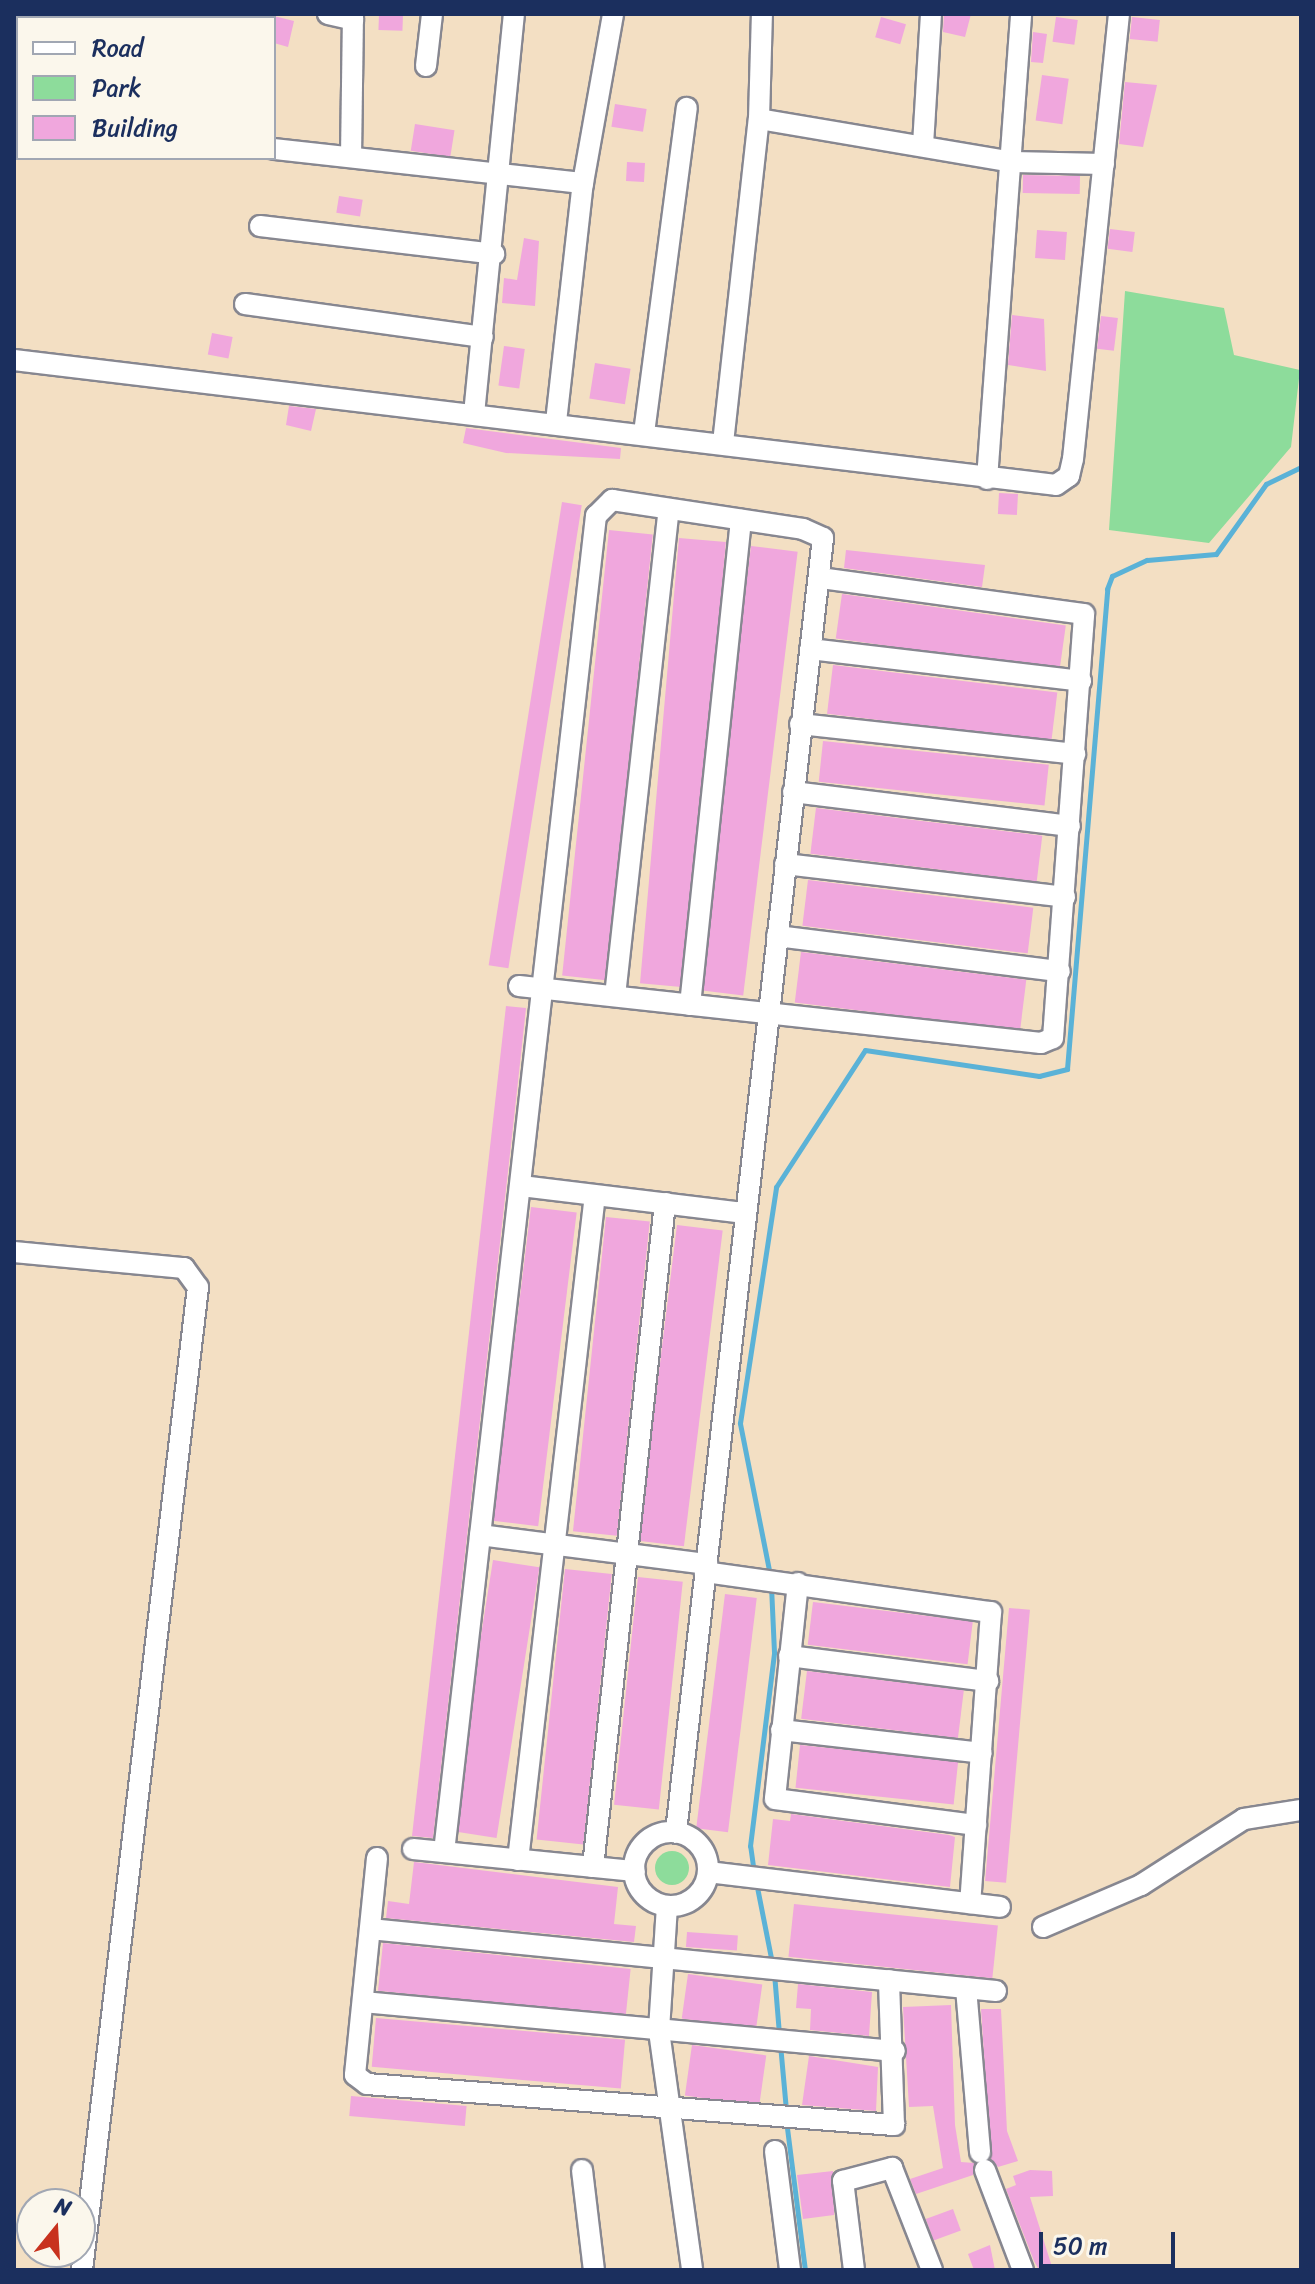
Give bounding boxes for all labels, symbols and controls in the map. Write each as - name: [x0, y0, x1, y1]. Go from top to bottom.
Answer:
- legend: [16, 16, 276, 160]
- text: Road: [92, 27, 143, 69]
- text: Park: [92, 67, 141, 109]
- text: Building: [92, 107, 178, 149]
- text: N: [50, 2186, 76, 2228]
- north arrow: [16, 2188, 96, 2268]
- scale bar: [1043, 2216, 1179, 2266]
- text: 50 m: [1053, 2225, 1108, 2267]

